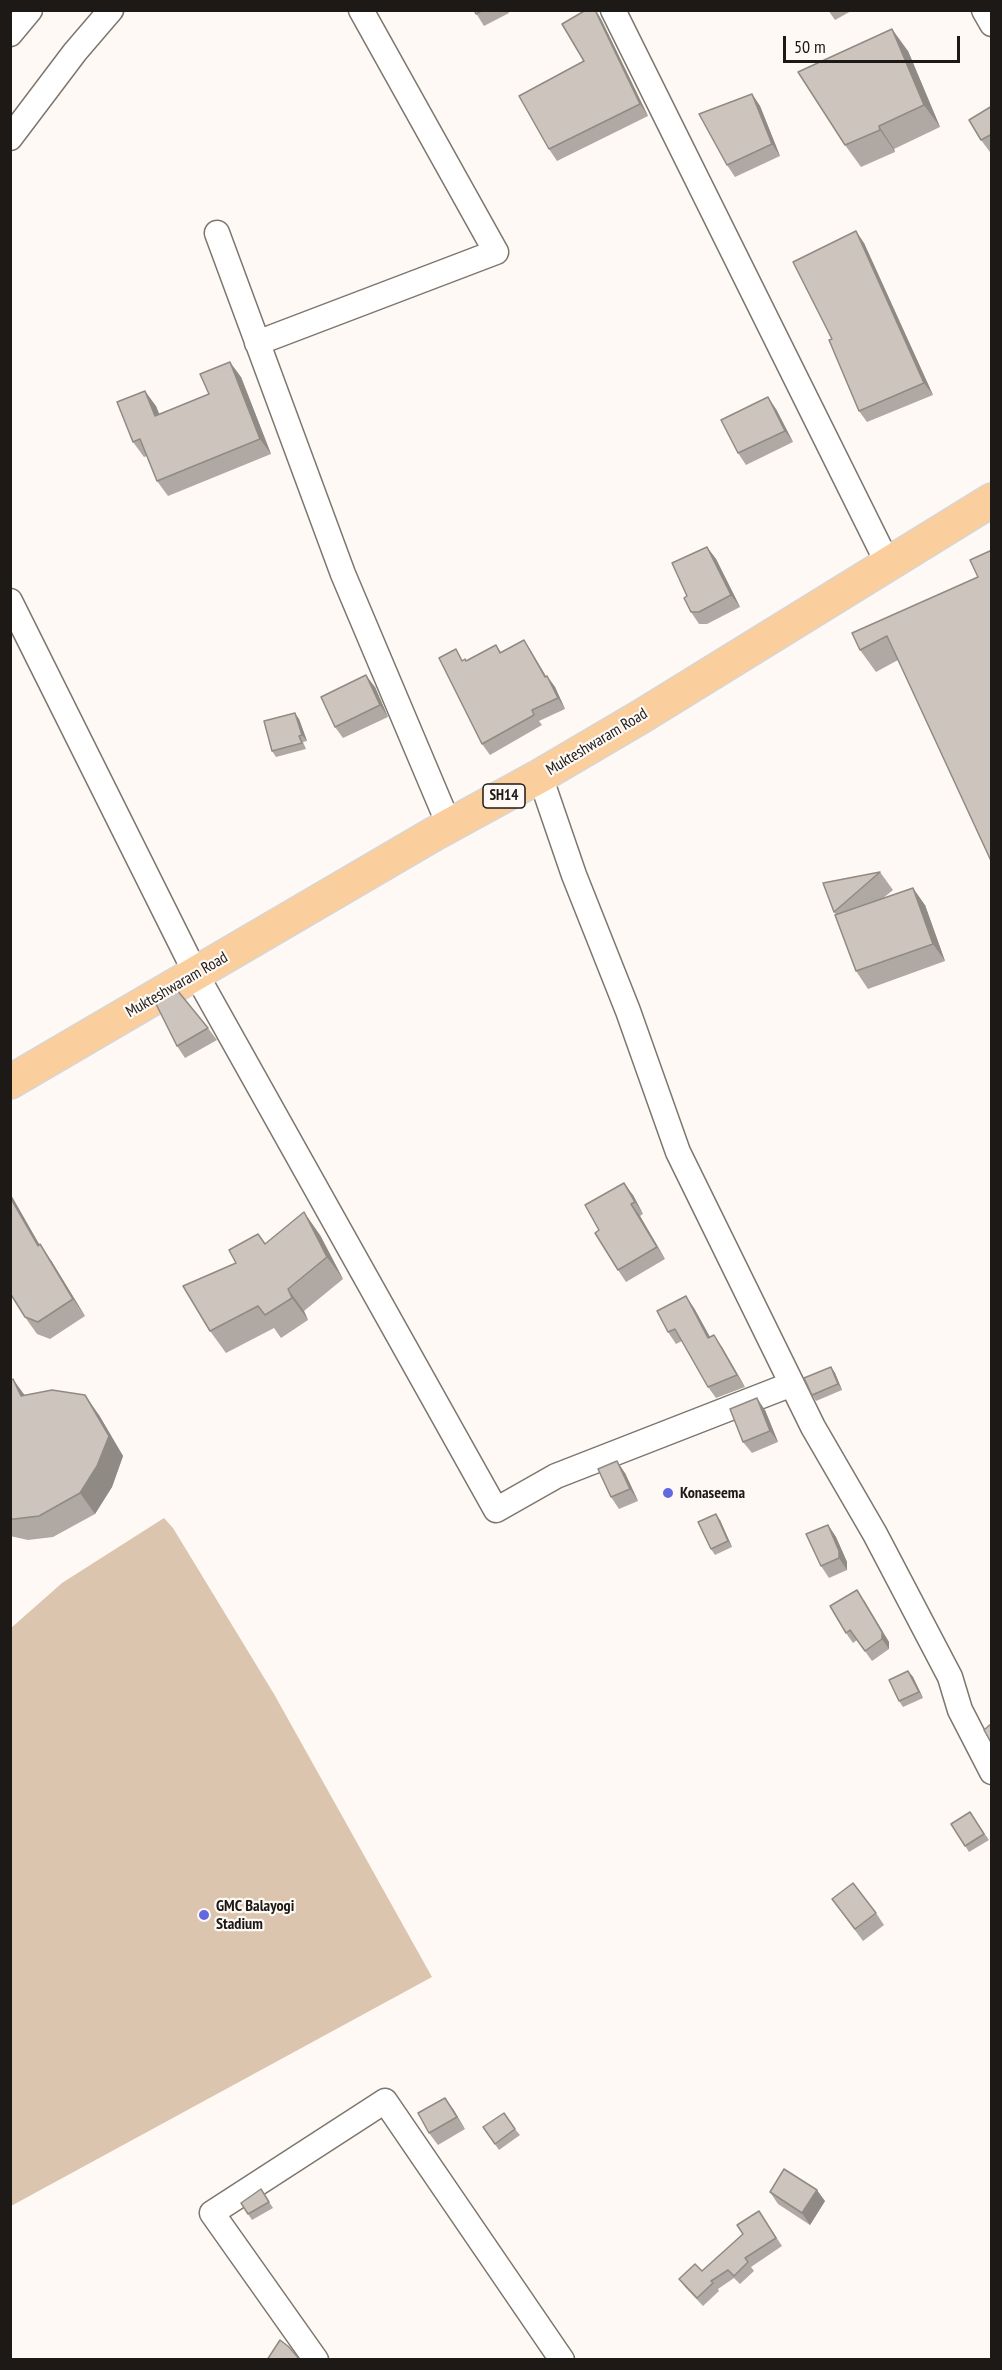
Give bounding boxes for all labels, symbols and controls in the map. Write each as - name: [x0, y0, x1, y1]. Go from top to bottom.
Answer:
- scale bar: [786, 24, 963, 62]
- text: 50 m: [794, 35, 826, 58]
- street label: Mukteshwaram Road: [543, 704, 651, 780]
- road number: SH14: [483, 784, 525, 808]
- street label: Mukteshwaram Road: [123, 948, 231, 1022]
- place label: Konaseema: [680, 1483, 745, 1503]
- marker: Konaseema: [661, 1486, 675, 1500]
- place label: GMC Balayogi Stadium: [216, 1896, 294, 1934]
- marker: GMC Balayogi Stadium: [197, 1908, 211, 1922]

